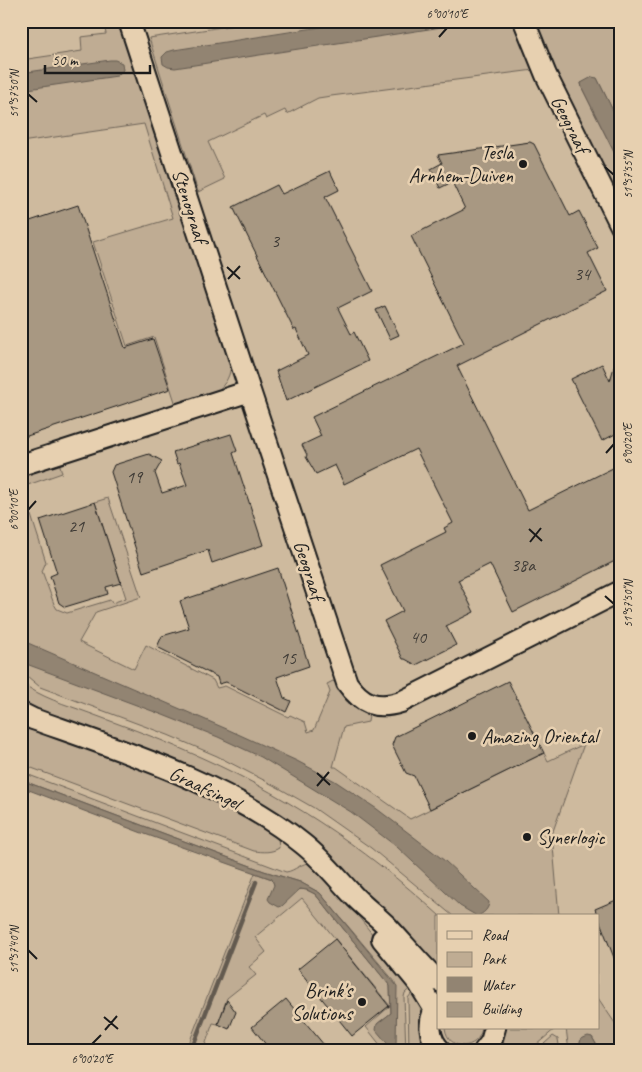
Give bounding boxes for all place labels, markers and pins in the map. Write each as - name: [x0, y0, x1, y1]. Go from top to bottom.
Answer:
- place label: Tesla Arnhem-Duiven: [409, 140, 515, 188]
- marker: Tesla Arnhem-Duiven: [517, 158, 529, 170]
- place label: Amazing Oriental: [482, 724, 601, 749]
- marker: Amazing Oriental: [466, 730, 478, 742]
- place label: Synerlogic: [537, 825, 605, 850]
- marker: Synerlogic: [521, 831, 533, 843]
- place label: Brink's Solutions: [291, 978, 354, 1026]
- marker: Brink's Solutions: [356, 996, 368, 1008]

